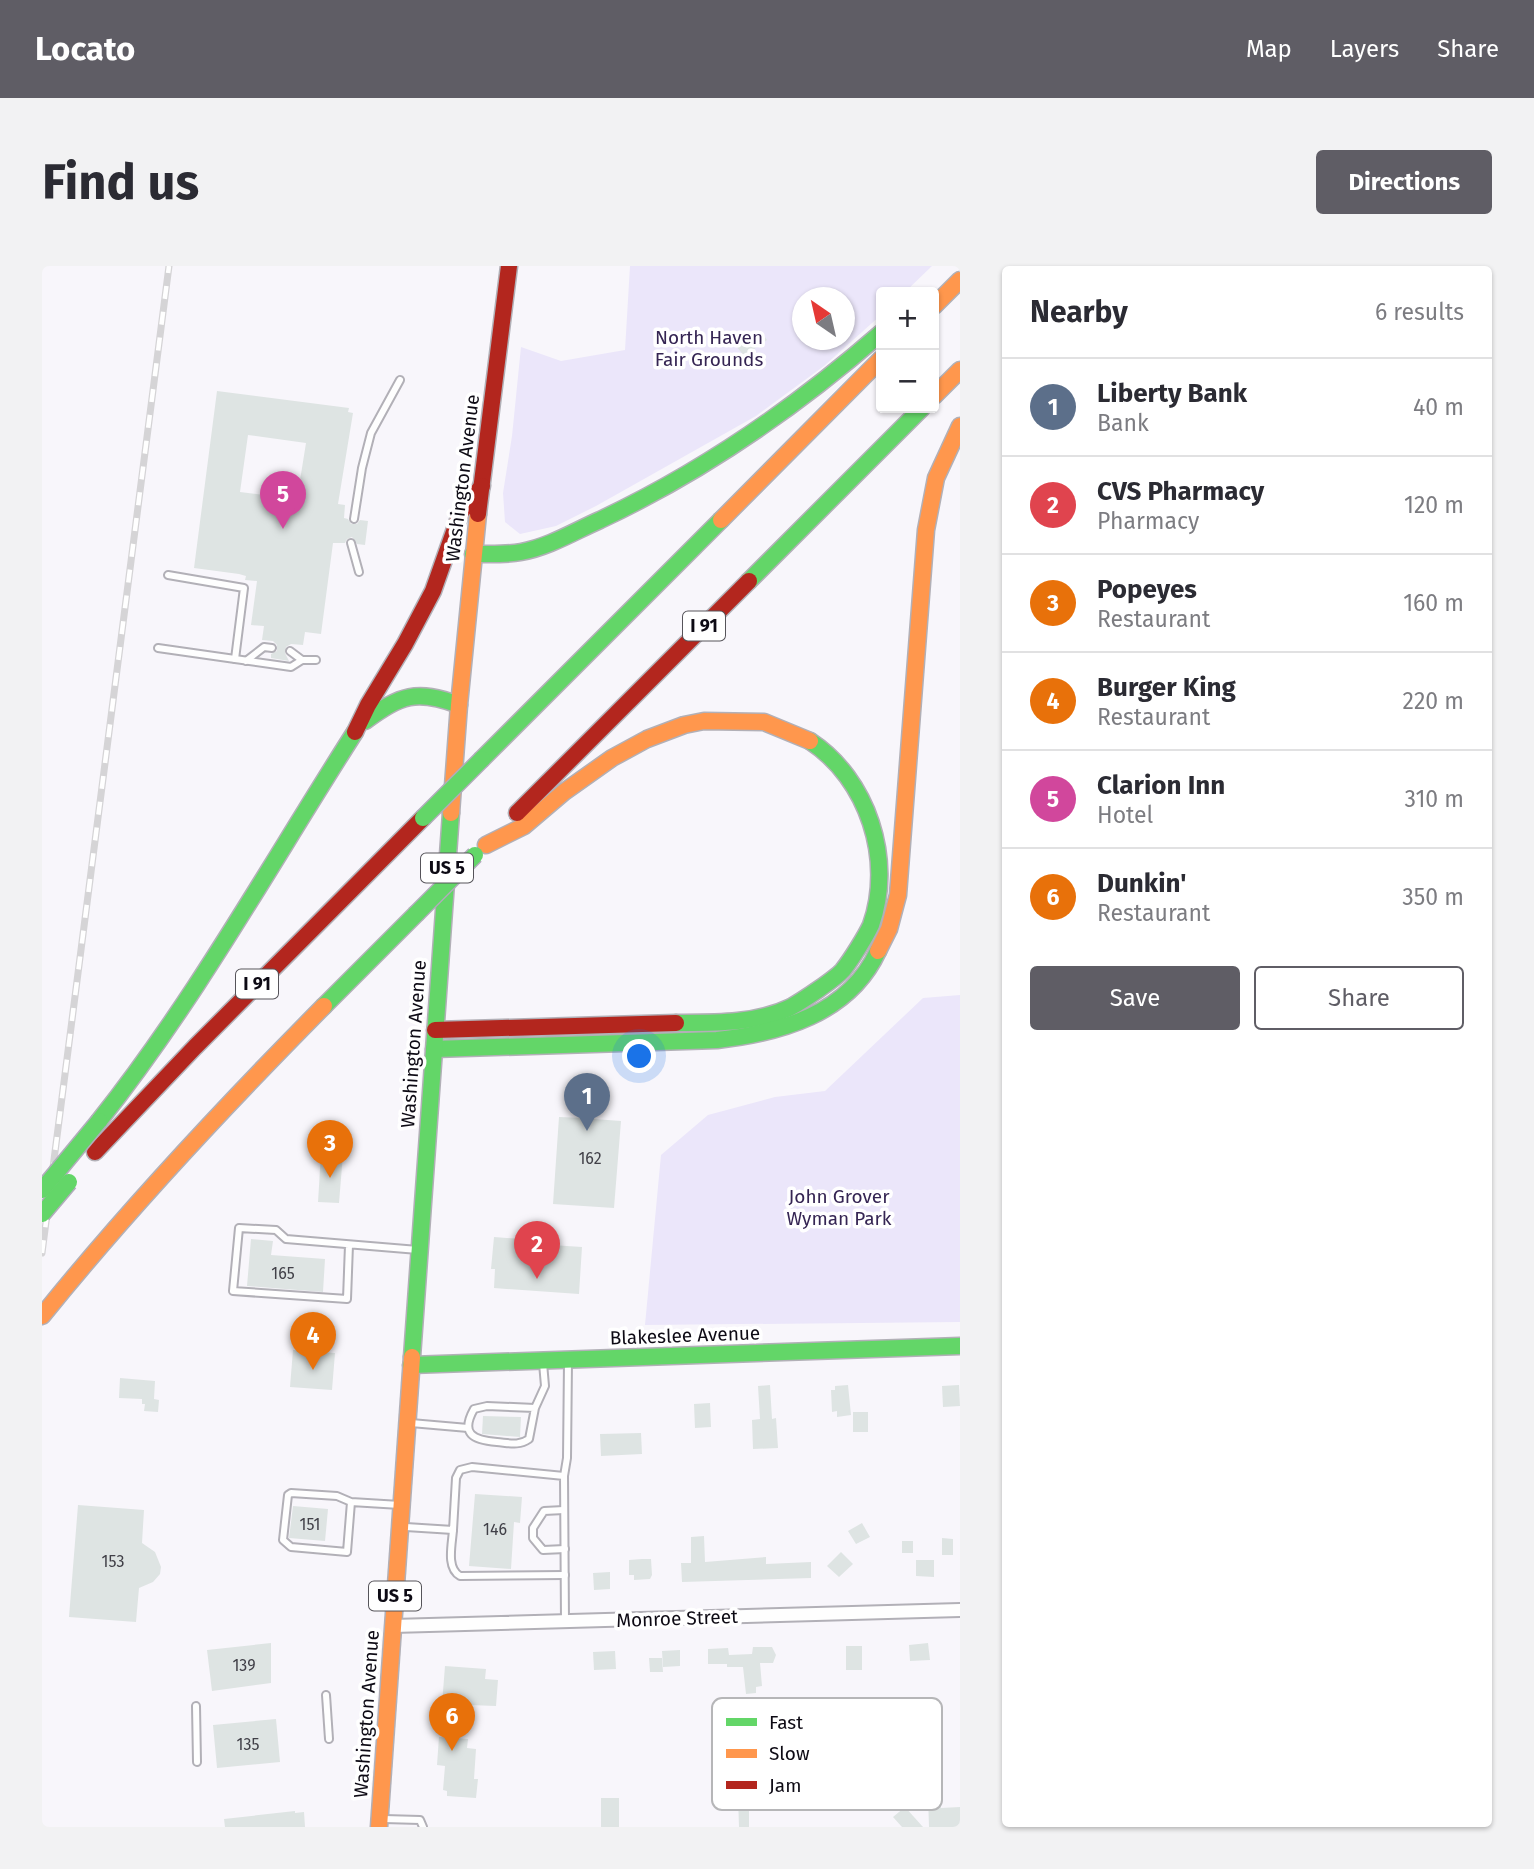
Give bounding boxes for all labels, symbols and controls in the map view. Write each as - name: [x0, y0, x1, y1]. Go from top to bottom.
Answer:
- text: Locato: [35, 29, 135, 69]
- text: Map: [1246, 35, 1292, 63]
- text: Layers: [1330, 35, 1399, 63]
- text: Share: [1437, 35, 1499, 63]
- button: Directions: [1316, 150, 1492, 214]
- text: Find us: [42, 153, 199, 212]
- north arrow: [792, 287, 855, 350]
- map controls: [876, 287, 939, 413]
- button: +: [876, 287, 939, 350]
- text: Nearby: [1030, 294, 1128, 330]
- text: 6 results: [1375, 298, 1464, 326]
- park label: North Haven Fair Grounds: [655, 326, 763, 371]
- button: −: [876, 350, 939, 413]
- text: Liberty Bank: [1097, 378, 1247, 409]
- street label: Washington Avenue: [441, 393, 484, 563]
- text: 1: [1048, 393, 1058, 421]
- text: 40 m: [1413, 393, 1464, 421]
- text: Bank: [1097, 409, 1149, 437]
- pin: 5: [260, 471, 306, 529]
- text: CVS Pharmacy: [1097, 476, 1264, 507]
- text: 2: [1047, 491, 1059, 519]
- text: 120 m: [1404, 491, 1464, 519]
- text: Pharmacy: [1097, 507, 1199, 535]
- text: Popeyes: [1097, 574, 1197, 605]
- text: 3: [1047, 589, 1059, 617]
- text: 160 m: [1403, 589, 1464, 617]
- text: Restaurant: [1097, 605, 1210, 633]
- road number: I 91: [683, 612, 725, 640]
- text: Burger King: [1097, 672, 1236, 703]
- text: 4: [1047, 687, 1060, 715]
- text: 220 m: [1403, 687, 1464, 715]
- text: Restaurant: [1097, 703, 1210, 731]
- text: Clarion Inn: [1097, 770, 1225, 801]
- text: 5: [1047, 785, 1059, 813]
- text: 310 m: [1404, 785, 1464, 813]
- text: Hotel: [1097, 801, 1153, 829]
- road number: US 5: [421, 854, 473, 882]
- text: Dunkin': [1097, 868, 1186, 899]
- text: 6: [1047, 883, 1059, 911]
- text: 350 m: [1402, 883, 1464, 911]
- text: Restaurant: [1097, 899, 1210, 927]
- street label: Washington Avenue: [396, 959, 431, 1129]
- button: Save: [1030, 966, 1240, 1030]
- button: Share: [1254, 966, 1464, 1030]
- road number: I 91: [236, 970, 278, 998]
- your location: [622, 1039, 656, 1073]
- pin: 1: [564, 1073, 610, 1131]
- pin: 3: [307, 1120, 353, 1178]
- house number: 162: [578, 1149, 602, 1168]
- park label: John Grover Wyman Park: [786, 1185, 892, 1230]
- pin: 2: [514, 1221, 560, 1279]
- house number: 165: [271, 1264, 295, 1283]
- pin: 4: [290, 1312, 336, 1370]
- street label: Blakeslee Avenue: [609, 1321, 761, 1350]
- house number: 151: [299, 1515, 321, 1534]
- house number: 146: [483, 1520, 507, 1539]
- house number: 153: [102, 1552, 124, 1571]
- road number: US 5: [369, 1582, 421, 1610]
- street label: Monroe Street: [616, 1605, 738, 1632]
- street label: Washington Avenue: [349, 1629, 384, 1799]
- house number: 139: [232, 1656, 256, 1675]
- pin: 6: [429, 1693, 475, 1751]
- legend: [712, 1698, 942, 1810]
- text: Fast: [769, 1711, 803, 1734]
- house number: 135: [237, 1735, 259, 1754]
- text: Slow: [769, 1742, 810, 1765]
- text: Jam: [769, 1774, 801, 1797]

